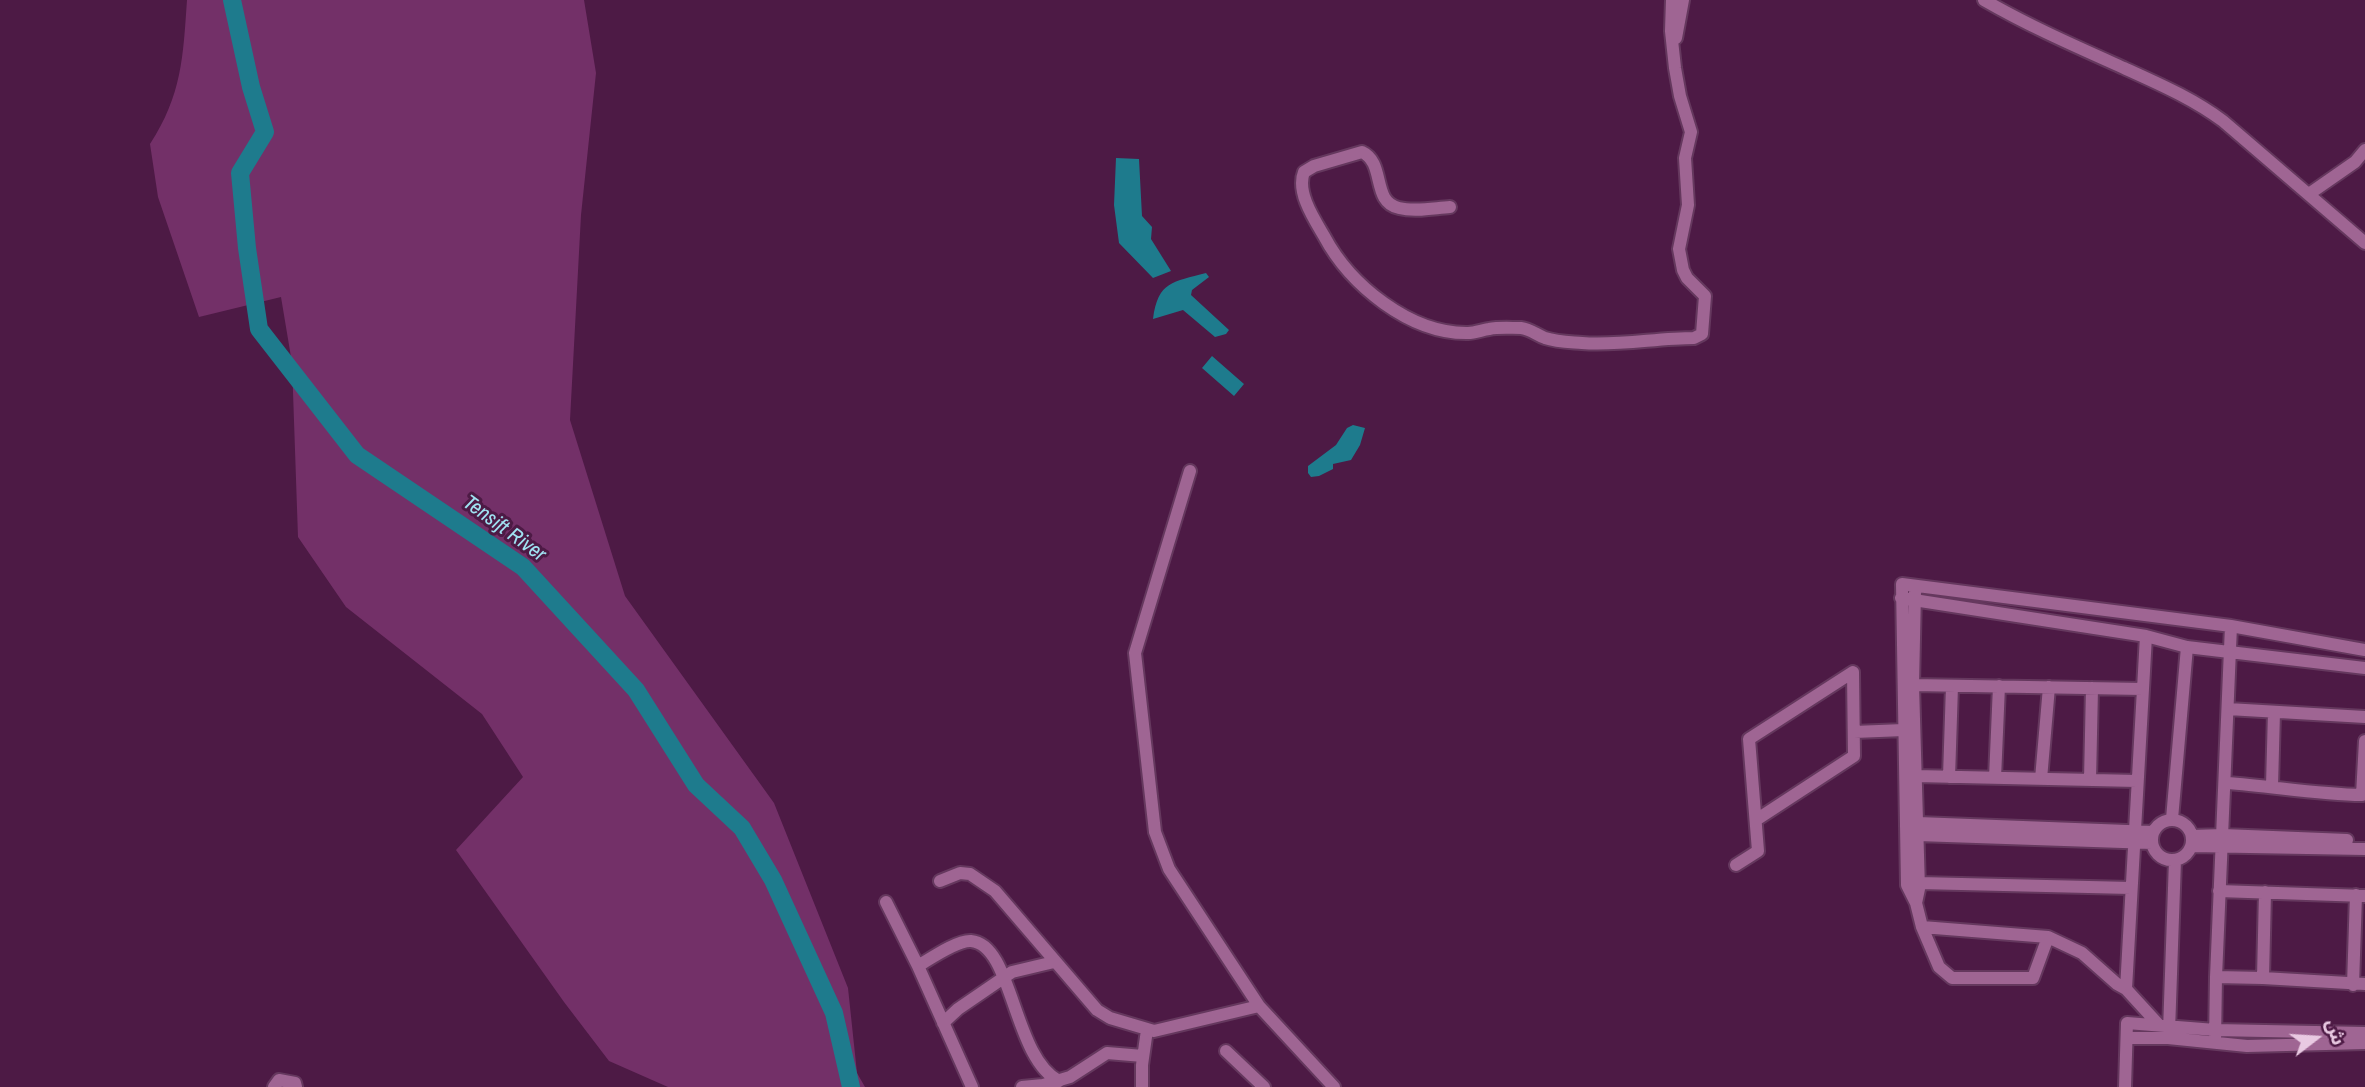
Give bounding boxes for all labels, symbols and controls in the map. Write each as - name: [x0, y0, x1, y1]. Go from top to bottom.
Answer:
- water label: Tensift River: [458, 491, 550, 567]
- north arrow: [2281, 1003, 2351, 1073]
- text: ش: [2320, 1016, 2352, 1048]

